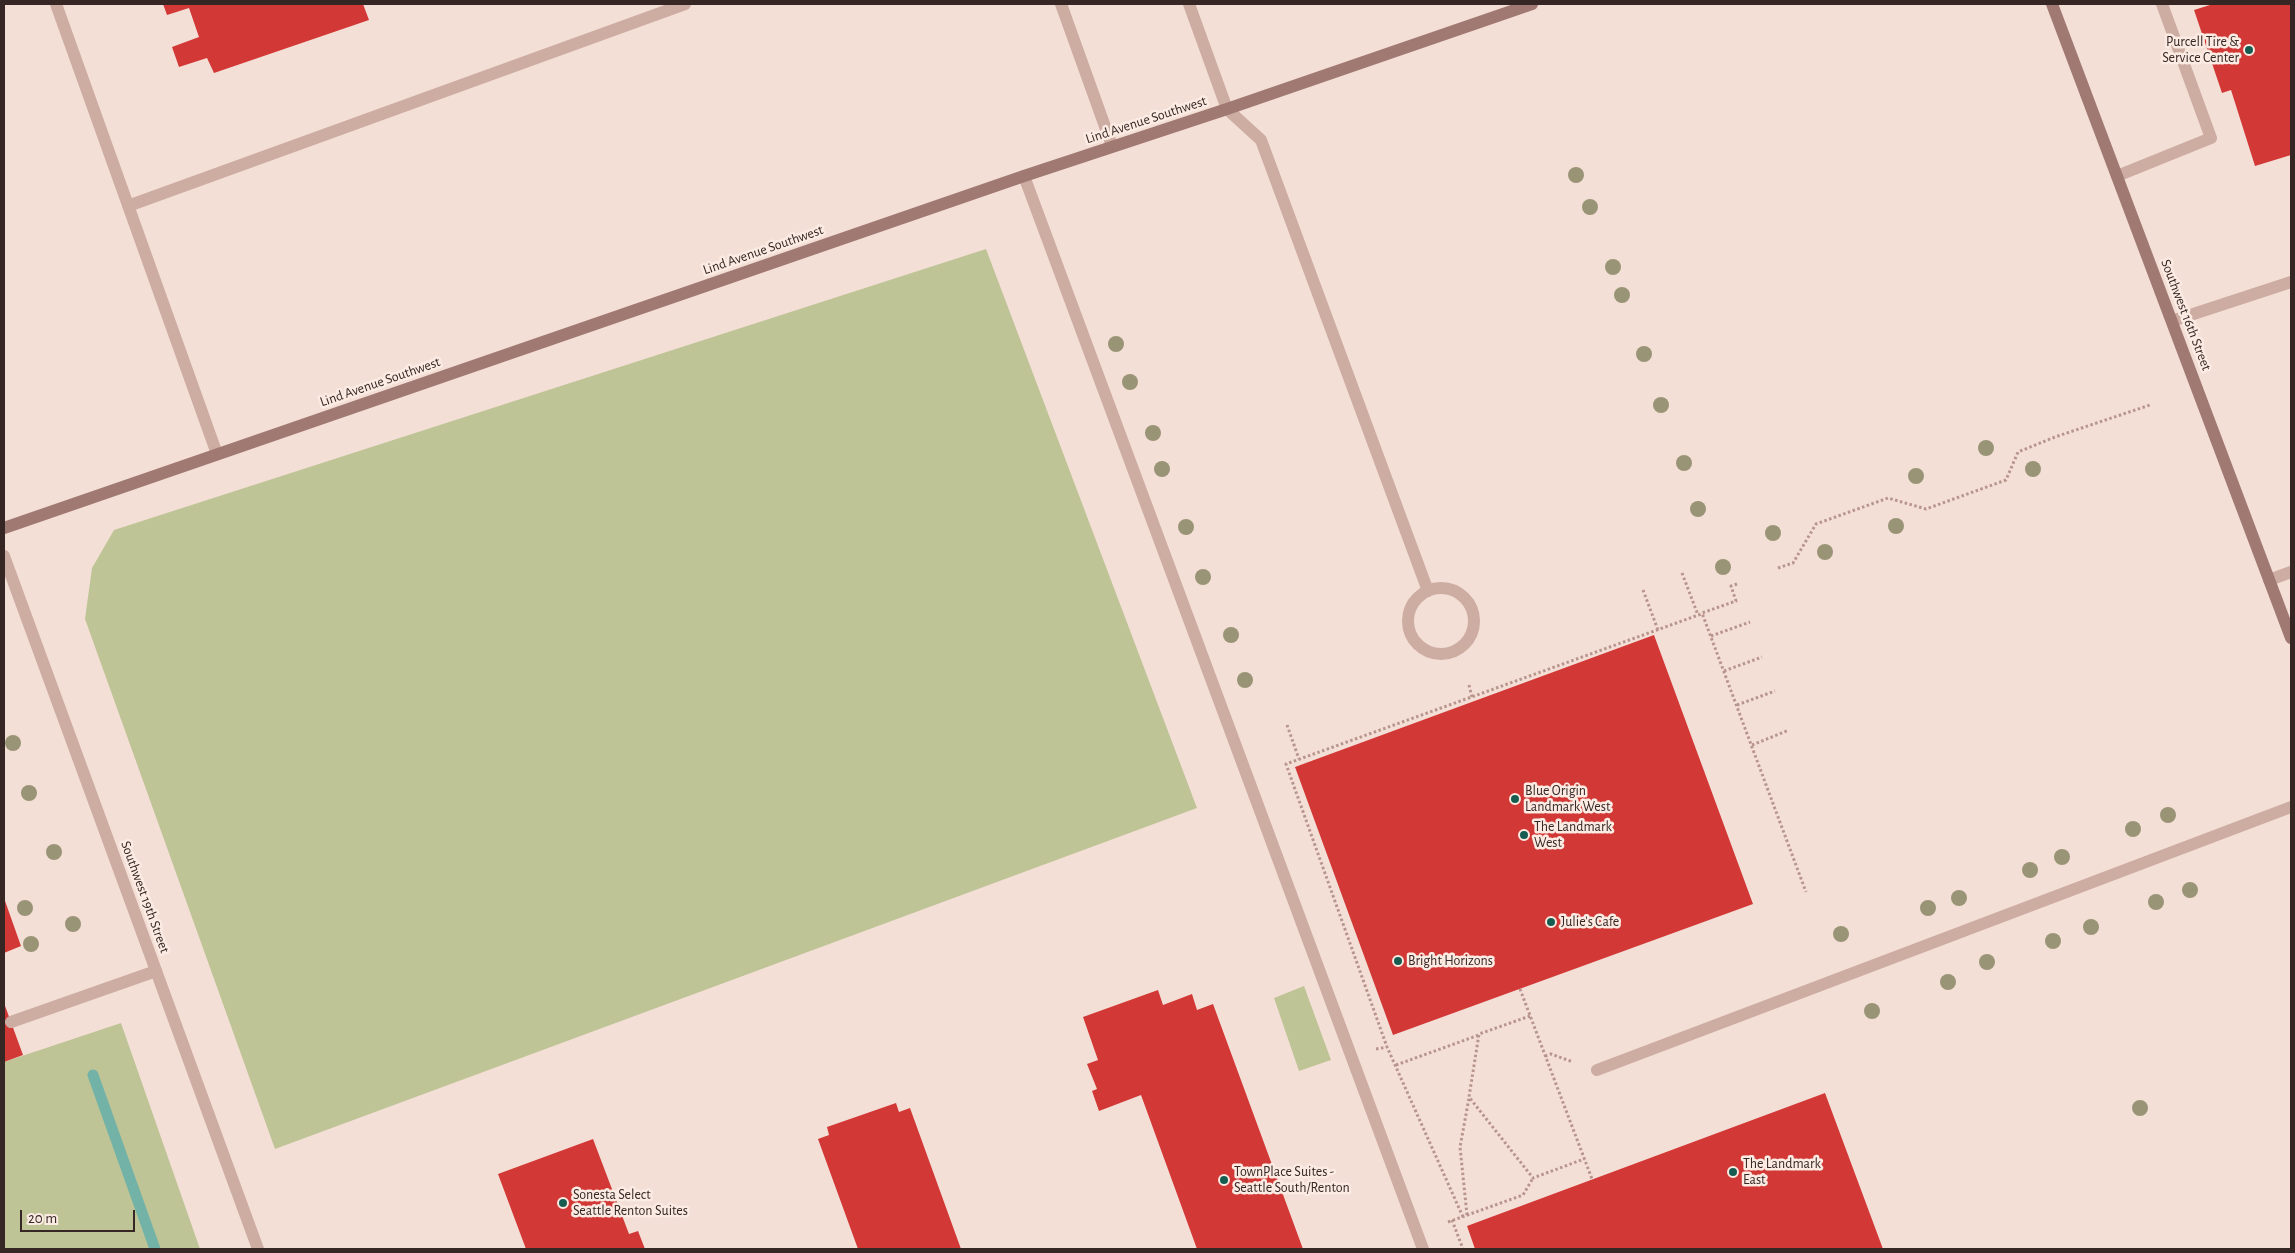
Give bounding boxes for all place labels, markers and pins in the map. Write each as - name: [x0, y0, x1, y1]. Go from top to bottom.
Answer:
- place label: Purcell Tire & Service Center: [2162, 34, 2239, 66]
- marker: Purcell Tire & Service Center: [2243, 44, 2255, 56]
- place label: Blue Origin Landmark West: [1525, 783, 1610, 816]
- marker: Blue Origin Landmark West: [1509, 793, 1521, 805]
- place label: The Landmark West: [1534, 819, 1612, 852]
- marker: The Landmark West: [1518, 829, 1530, 841]
- place label: Julie's Cafe: [1561, 914, 1619, 930]
- marker: Julie's Cafe: [1545, 916, 1557, 928]
- place label: Bright Horizons: [1408, 953, 1493, 969]
- marker: Bright Horizons: [1392, 955, 1404, 967]
- place label: The Landmark East: [1743, 1156, 1821, 1188]
- place label: TownPlace Suites - Seattle South/Renton: [1234, 1164, 1350, 1196]
- marker: The Landmark East: [1727, 1166, 1739, 1178]
- marker: TownPlace Suites - Seattle South/Renton: [1218, 1174, 1230, 1186]
- place label: Sonesta Select Seattle Renton Suites: [573, 1187, 688, 1220]
- marker: Sonesta Select Seattle Renton Suites: [557, 1197, 569, 1209]

